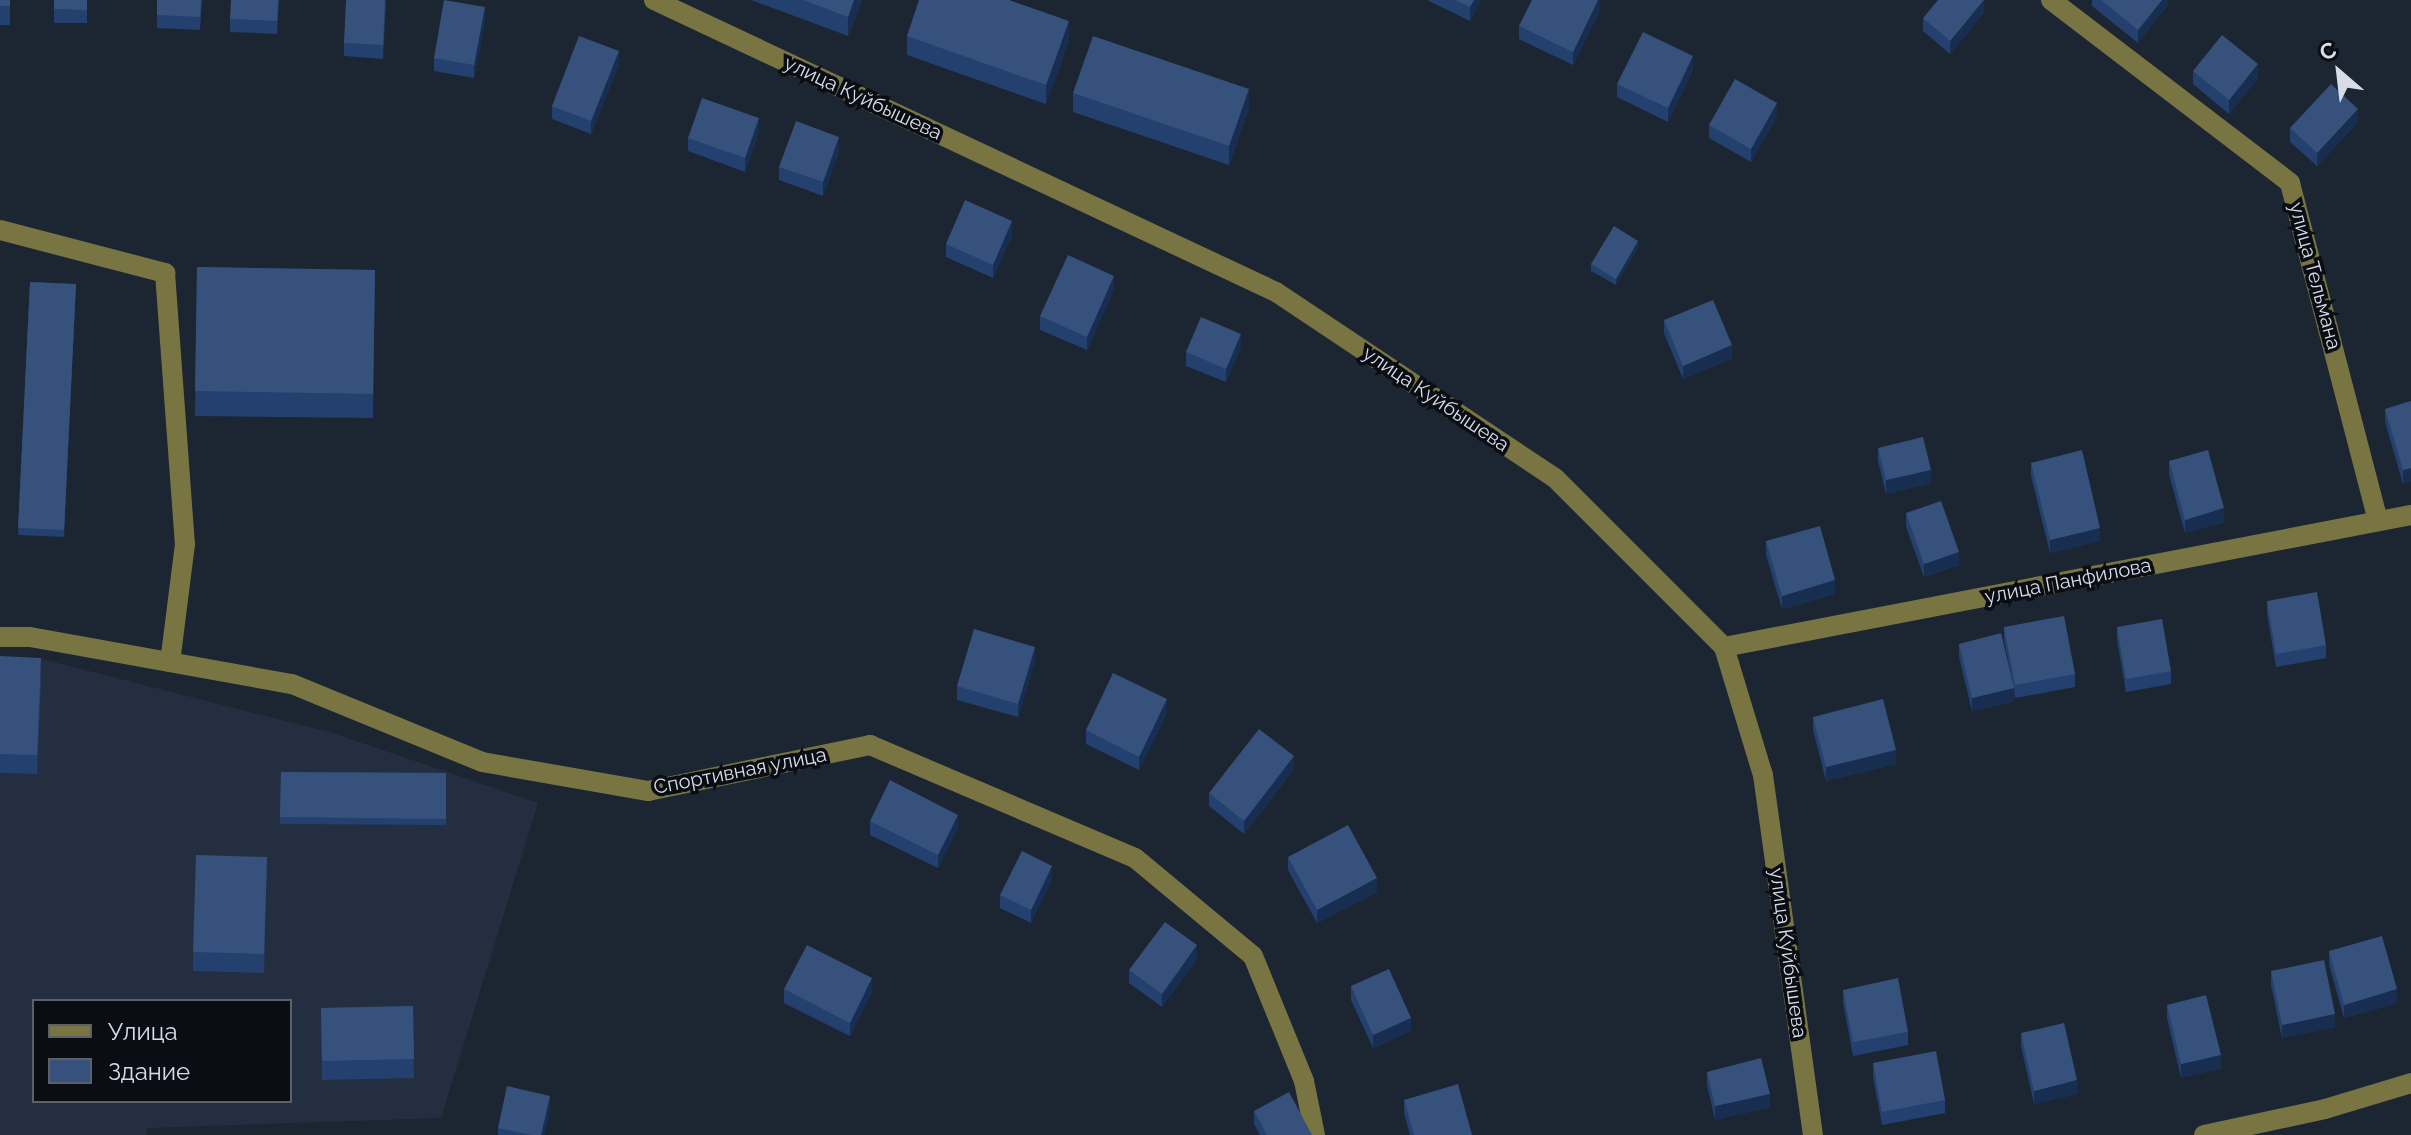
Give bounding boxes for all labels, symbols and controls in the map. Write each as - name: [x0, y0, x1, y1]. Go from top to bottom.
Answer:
- north arrow: [2299, 32, 2379, 112]
- text: С: [2315, 36, 2340, 66]
- street label: улица Куйбышева: [780, 51, 946, 145]
- street label: улица Тельмана: [2284, 199, 2346, 353]
- street label: улица Куйбышева: [1358, 341, 1514, 457]
- street label: улица Панфилова: [1983, 553, 2153, 609]
- street label: Спортивная улица: [651, 742, 829, 800]
- street label: улица Куйбышева: [1764, 866, 1812, 1040]
- legend: [32, 999, 292, 1103]
- text: Улица: [108, 1017, 178, 1046]
- text: Здание: [108, 1057, 190, 1086]

